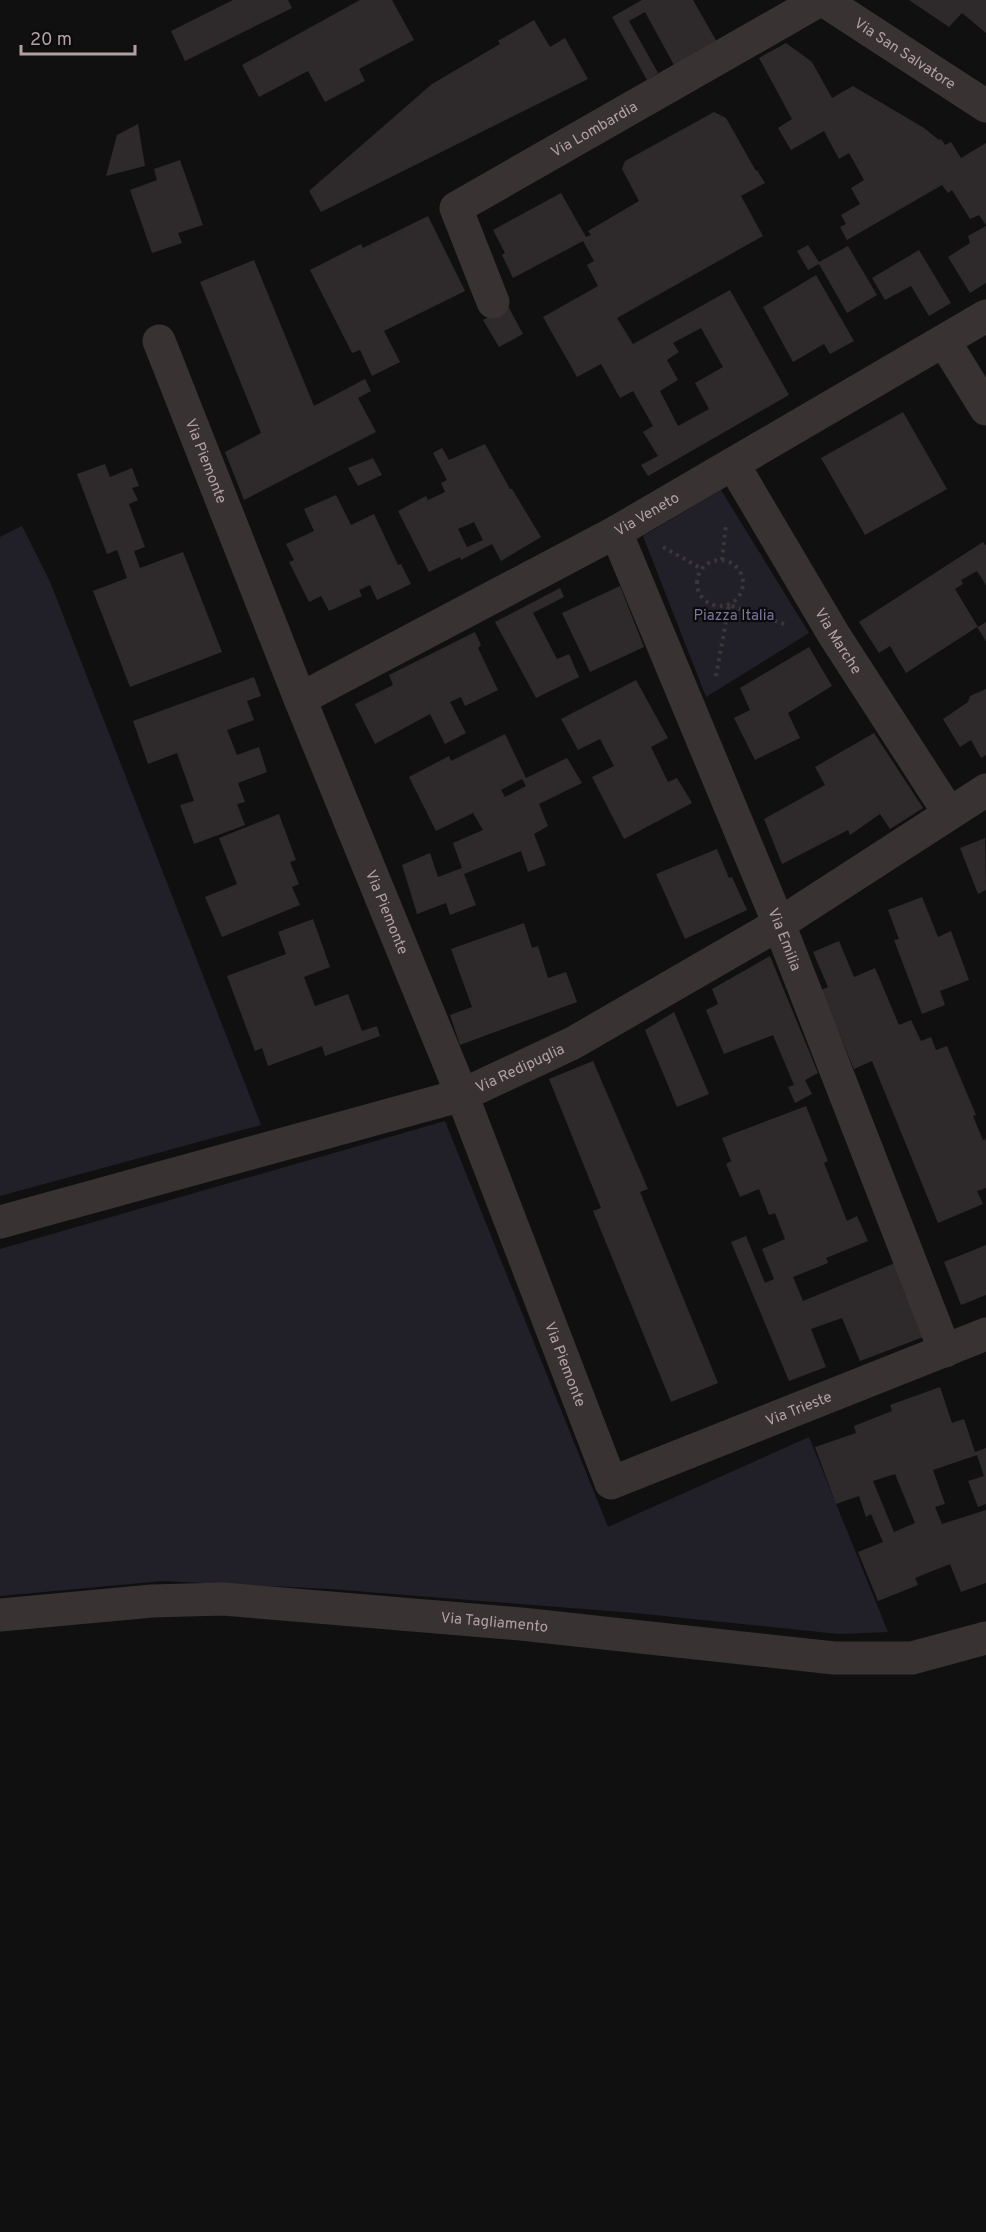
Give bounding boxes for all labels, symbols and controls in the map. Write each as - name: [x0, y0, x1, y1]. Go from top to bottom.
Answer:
- street label: Via San Salvatore: [850, 15, 959, 95]
- scale bar: [21, 18, 135, 56]
- text: 20 m: [30, 29, 72, 52]
- street label: Via Lombardia: [548, 98, 641, 163]
- street label: Via Piemonte: [180, 416, 230, 507]
- street label: Via Veneto: [612, 489, 683, 542]
- street label: Via Marche: [809, 605, 865, 678]
- park label: Piazza Italia: [694, 607, 775, 626]
- street label: Via Piemonte: [360, 868, 412, 958]
- street label: Via Emilia: [762, 906, 804, 974]
- street label: Via Redipuglia: [473, 1040, 568, 1098]
- street label: Via Piemonte: [539, 1320, 589, 1410]
- street label: Via Trieste: [763, 1388, 835, 1432]
- street label: Via Tagliamento: [440, 1609, 549, 1638]

